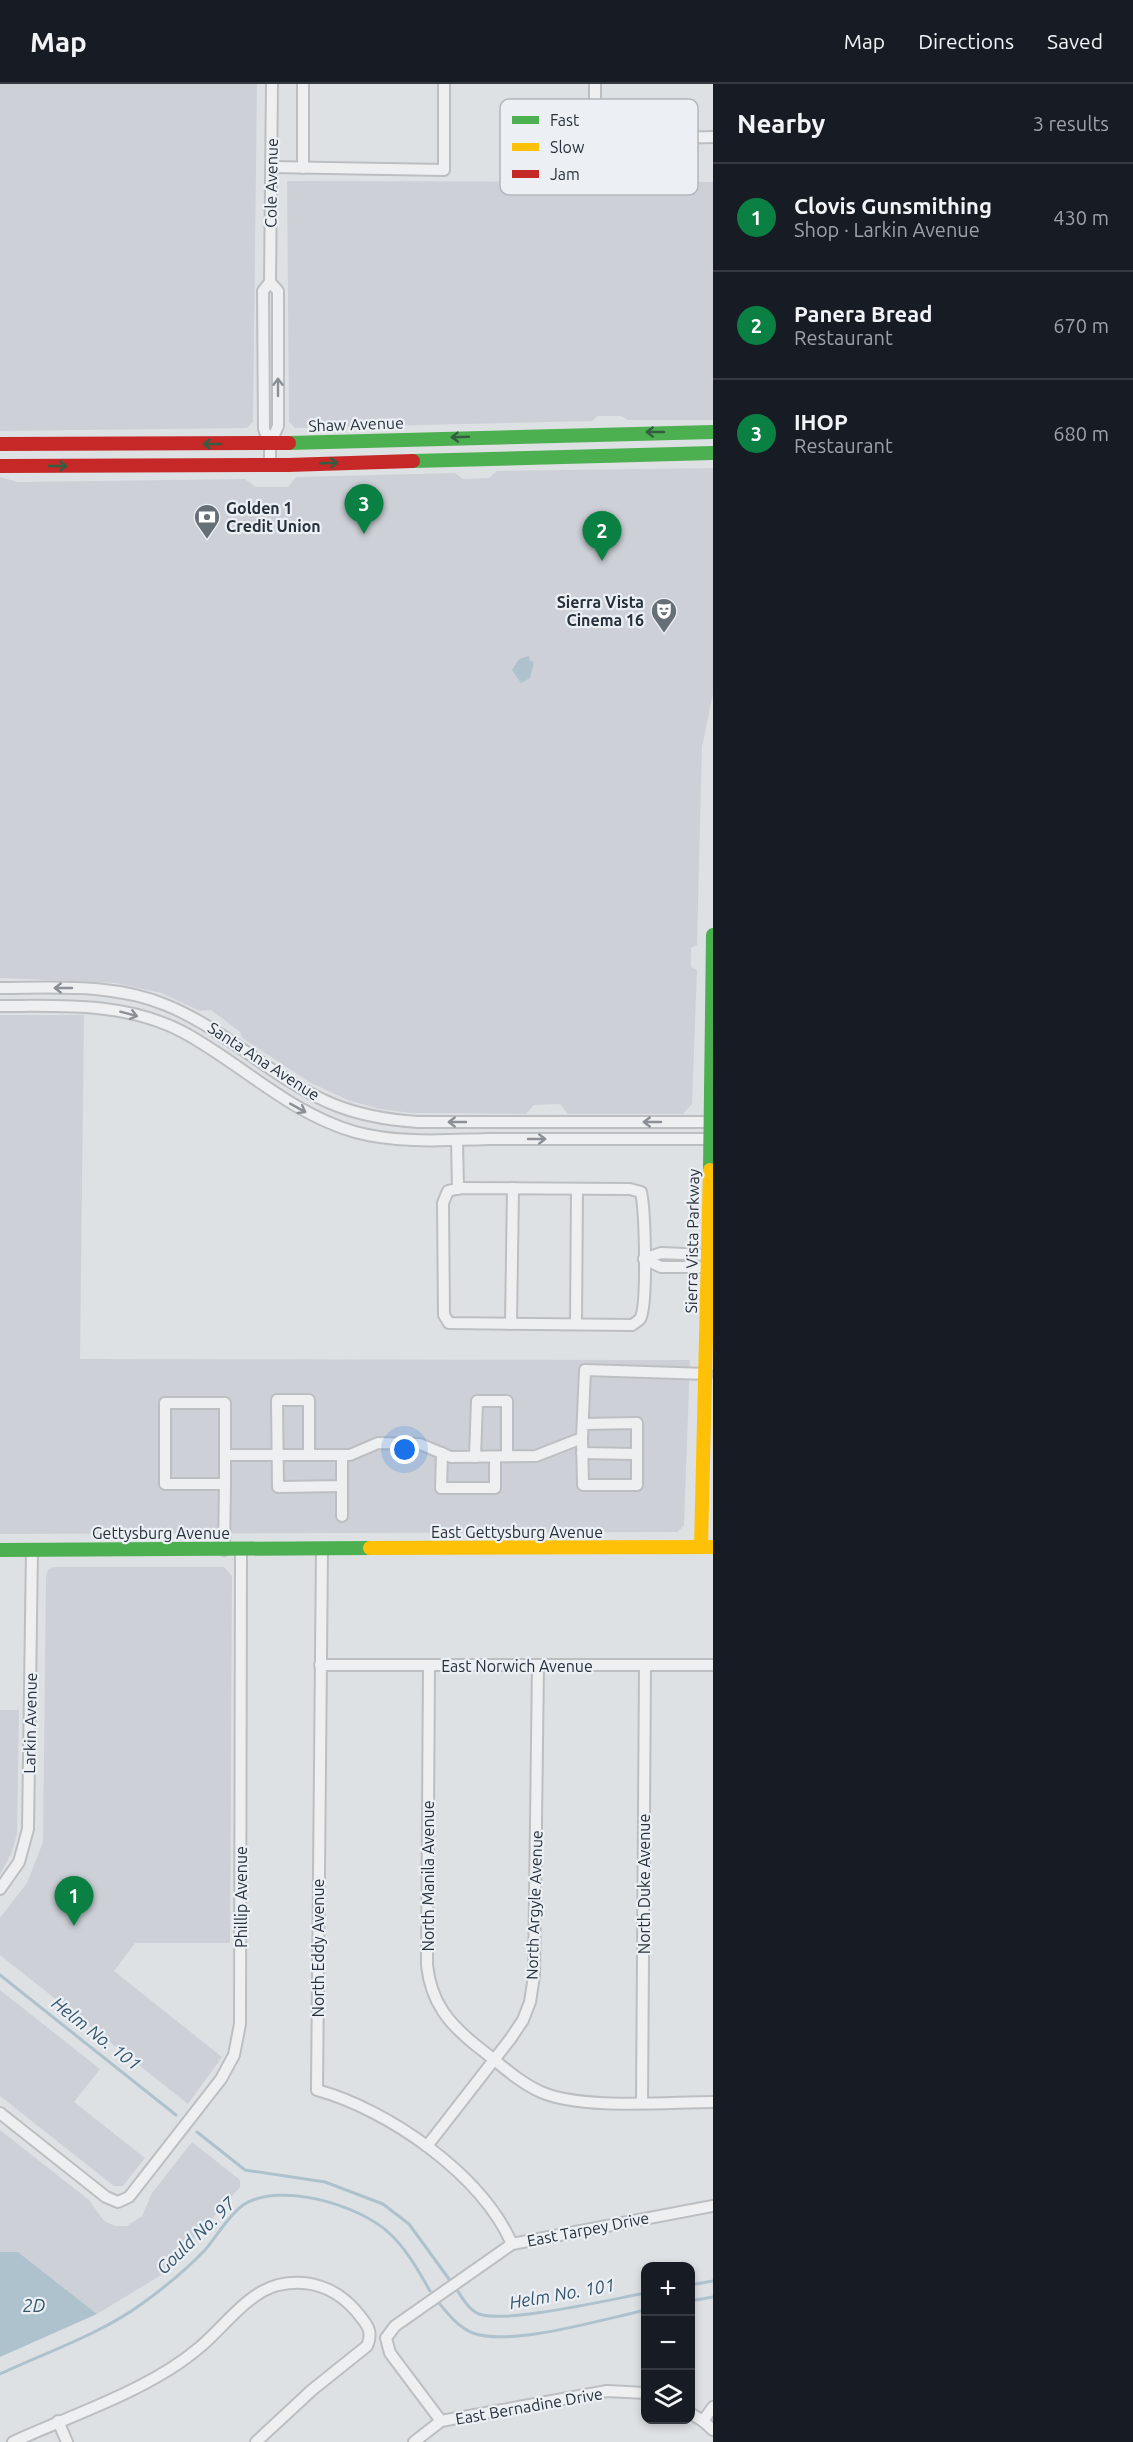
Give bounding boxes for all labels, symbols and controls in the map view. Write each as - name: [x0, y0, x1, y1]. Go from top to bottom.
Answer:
- text: Map: [30, 26, 87, 57]
- text: Map: [844, 29, 885, 53]
- text: Directions: [918, 29, 1014, 53]
- text: Saved: [1047, 29, 1103, 53]
- legend: [500, 99, 698, 195]
- text: Nearby: [737, 109, 825, 138]
- text: Fast: [550, 111, 580, 129]
- text: 3 results: [1033, 112, 1109, 135]
- street label: Cole Avenue: [261, 138, 281, 228]
- text: Slow: [550, 138, 585, 156]
- text: Jam: [550, 165, 580, 183]
- text: Clovis Gunsmithing: [794, 193, 992, 218]
- text: 1: [751, 206, 762, 229]
- text: 430 m: [1053, 206, 1109, 229]
- text: Shop · Larkin Avenue: [794, 218, 980, 241]
- text: Panera Bread: [794, 301, 932, 326]
- text: 2: [751, 314, 762, 337]
- text: 670 m: [1053, 314, 1109, 337]
- text: Restaurant: [794, 326, 893, 349]
- one-way arrow: [272, 378, 284, 398]
- text: IHOP: [794, 409, 848, 434]
- street label: Shaw Avenue: [308, 413, 404, 435]
- text: 3: [751, 422, 762, 445]
- text: 680 m: [1053, 422, 1109, 445]
- one-way arrow: [645, 427, 665, 438]
- one-way arrow: [450, 431, 470, 443]
- text: Restaurant: [794, 434, 893, 457]
- one-way arrow: [202, 438, 222, 450]
- one-way arrow: [318, 458, 338, 469]
- one-way arrow: [48, 460, 68, 472]
- pin: 3: [344, 484, 384, 534]
- place label: Golden 1 Credit Union: [226, 499, 321, 535]
- bank icon: Golden 1 Credit Union: [192, 502, 222, 540]
- pin: 2: [582, 512, 622, 561]
- place label: Sierra Vista Cinema 16: [557, 593, 644, 629]
- theatre icon: Sierra Vista Cinema 16: [649, 596, 679, 634]
- one-way arrow: [54, 982, 74, 994]
- one-way arrow: [119, 1008, 138, 1020]
- street label: Santa Ana Avenue: [205, 1018, 323, 1104]
- one-way arrow: [289, 1102, 306, 1114]
- one-way arrow: [447, 1116, 467, 1128]
- one-way arrow: [642, 1116, 662, 1128]
- one-way arrow: [526, 1133, 546, 1145]
- street label: Sierra Vista Parkway: [682, 1168, 702, 1314]
- your location: [390, 1435, 419, 1464]
- street label: East Gettysburg Avenue: [431, 1523, 603, 1541]
- street label: Gettysburg Avenue: [92, 1524, 230, 1542]
- street label: East Norwich Avenue: [441, 1657, 593, 1675]
- street label: Larkin Avenue: [20, 1672, 40, 1774]
- street label: North Manila Avenue: [419, 1800, 437, 1952]
- street label: North Duke Avenue: [635, 1814, 653, 1954]
- street label: North Argyle Avenue: [522, 1830, 546, 1980]
- street label: Phillip Avenue: [232, 1846, 250, 1948]
- pin: 1: [54, 1876, 94, 1926]
- street label: North Eddy Avenue: [309, 1879, 327, 2017]
- water label: Helm No. 101: [48, 1992, 145, 2074]
- water label: Gould No. 97: [152, 2192, 239, 2278]
- street label: East Tarpey Drive: [525, 2208, 651, 2250]
- map controls: [641, 2262, 695, 2424]
- button: +: [641, 2262, 695, 2316]
- water label: Helm No. 101: [507, 2274, 616, 2312]
- water label: 2D: [23, 2295, 45, 2315]
- button: −: [641, 2316, 695, 2370]
- button: layers: [641, 2370, 695, 2424]
- street label: East Bernadine Drive: [454, 2384, 604, 2428]

